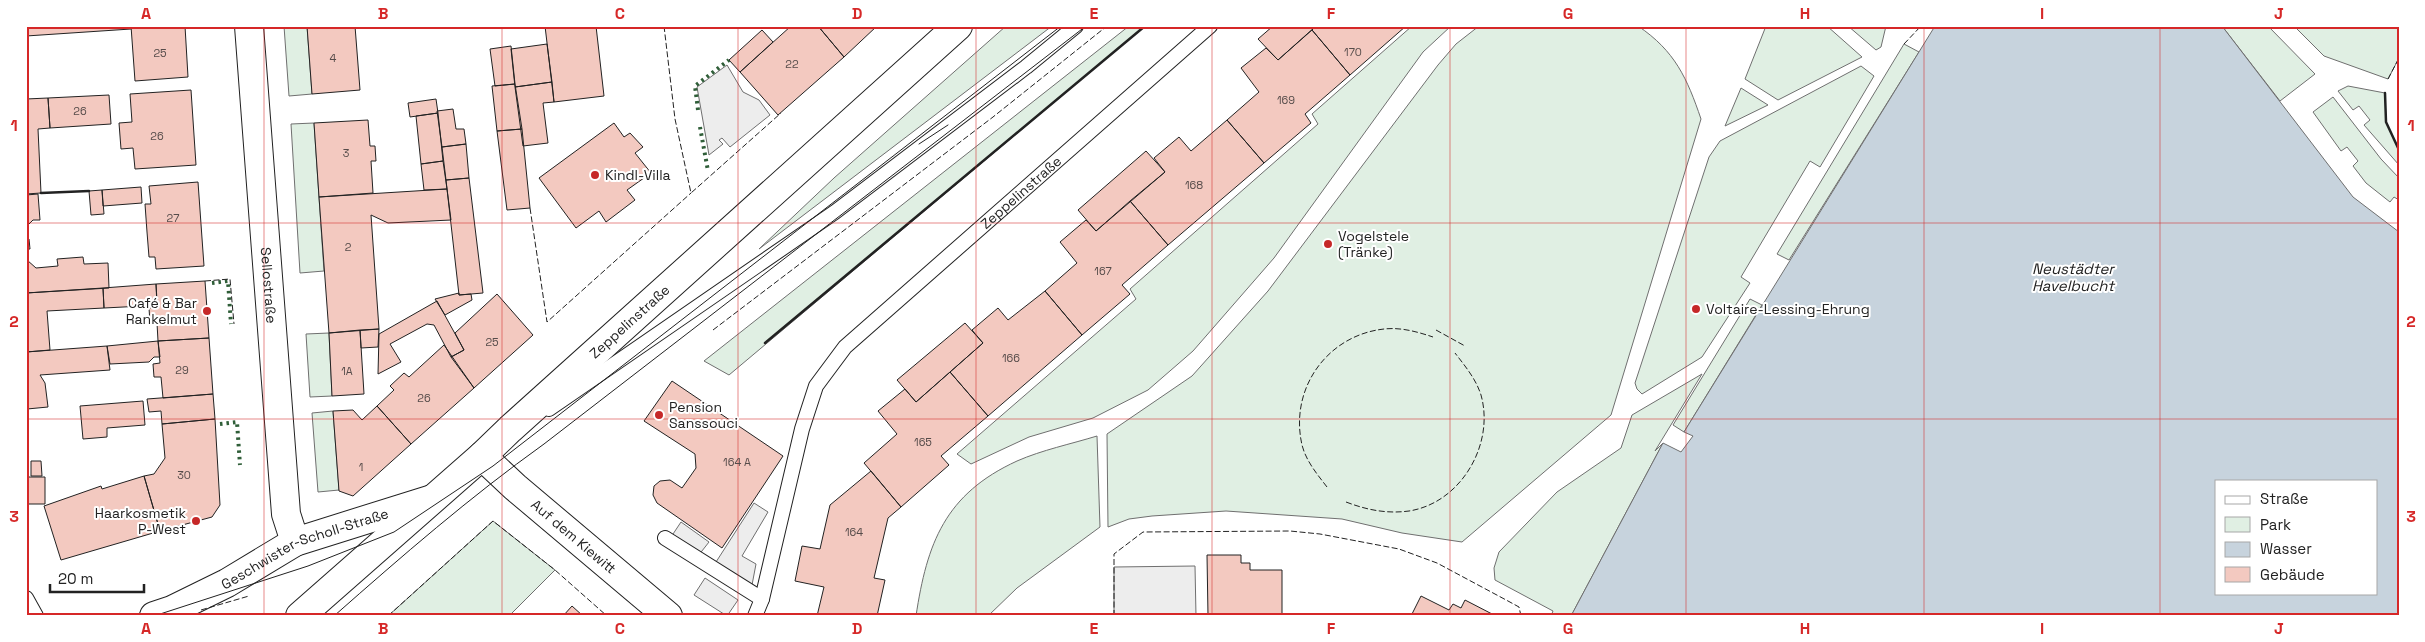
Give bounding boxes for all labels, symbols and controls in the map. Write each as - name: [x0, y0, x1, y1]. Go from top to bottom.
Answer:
- text: A: [141, 3, 151, 24]
- text: B: [378, 3, 388, 24]
- text: C: [615, 3, 625, 24]
- text: D: [852, 3, 862, 24]
- text: E: [1090, 3, 1099, 24]
- text: F: [1327, 3, 1336, 24]
- text: G: [1563, 3, 1573, 24]
- text: H: [1800, 3, 1810, 24]
- text: I: [2040, 3, 2044, 24]
- text: J: [2274, 3, 2284, 24]
- house number: 170: [1344, 45, 1362, 59]
- house number: 25: [153, 46, 167, 60]
- house number: 4: [330, 51, 337, 65]
- house number: 22: [785, 57, 799, 71]
- house number: 169: [1277, 93, 1295, 107]
- house number: 26: [73, 104, 87, 118]
- text: 1: [10, 115, 18, 136]
- text: 1: [2407, 115, 2415, 136]
- house number: 26: [150, 129, 164, 143]
- house number: 3: [343, 146, 350, 160]
- street label: Zeppelinstraße: [977, 152, 1065, 233]
- place label: Kindl-Villa: [605, 166, 671, 184]
- marker: Kindl-Villa: [589, 169, 601, 181]
- house number: 168: [1185, 178, 1203, 192]
- house number: 27: [167, 211, 179, 225]
- place label: Vogelstele (Tränke): [1338, 227, 1409, 261]
- marker: Vogelstele (Tränke): [1322, 238, 1334, 250]
- house number: 2: [345, 240, 352, 254]
- street label: Sellostraße: [257, 247, 281, 324]
- water label: Neustädter Havelbucht: [2032, 259, 2116, 295]
- house number: 167: [1094, 264, 1112, 278]
- street label: Zeppelinstraße: [586, 281, 673, 362]
- place label: Café & Bar Rankelmut: [126, 294, 197, 328]
- place label: Voltaire-Lessing-Ehrung: [1706, 300, 1870, 318]
- marker: Voltaire-Lessing-Ehrung: [1690, 303, 1702, 315]
- marker: Café & Bar Rankelmut: [201, 305, 213, 317]
- text: 2: [9, 311, 19, 332]
- text: 2: [2406, 311, 2416, 332]
- house number: 25: [485, 335, 499, 349]
- house number: 166: [1002, 351, 1020, 365]
- house number: 29: [175, 363, 189, 377]
- house number: 1A: [341, 364, 353, 378]
- house number: 26: [417, 391, 431, 405]
- place label: Pension Sanssouci: [669, 398, 738, 432]
- marker: Pension Sanssouci: [653, 409, 665, 421]
- house number: 165: [914, 435, 932, 449]
- house number: 164 A: [723, 455, 751, 469]
- house number: 1: [359, 460, 363, 474]
- house number: 30: [177, 468, 191, 482]
- legend: [2215, 480, 2378, 594]
- text: Straße: [2260, 489, 2309, 508]
- street label: Auf dem Kiewitt: [527, 495, 620, 578]
- place label: Haarkosmetik P-West: [95, 504, 186, 538]
- street label: Geschwister-Scholl-Straße: [218, 504, 391, 593]
- text: 3: [9, 506, 19, 527]
- text: 3: [2406, 506, 2416, 527]
- marker: Haarkosmetik P-West: [190, 515, 202, 527]
- text: Park: [2260, 515, 2291, 534]
- house number: 164: [845, 525, 863, 539]
- text: Wasser: [2260, 539, 2312, 558]
- scale bar: [50, 562, 144, 594]
- text: Gebäude: [2260, 565, 2325, 584]
- text: 20 m: [58, 569, 93, 588]
- text: A: [141, 618, 151, 639]
- text: B: [378, 618, 388, 639]
- text: C: [615, 618, 625, 639]
- text: D: [852, 618, 862, 639]
- text: E: [1090, 618, 1099, 639]
- text: F: [1327, 618, 1336, 639]
- text: G: [1563, 618, 1573, 639]
- text: H: [1800, 618, 1810, 639]
- text: I: [2040, 618, 2044, 639]
- text: J: [2274, 618, 2284, 639]

